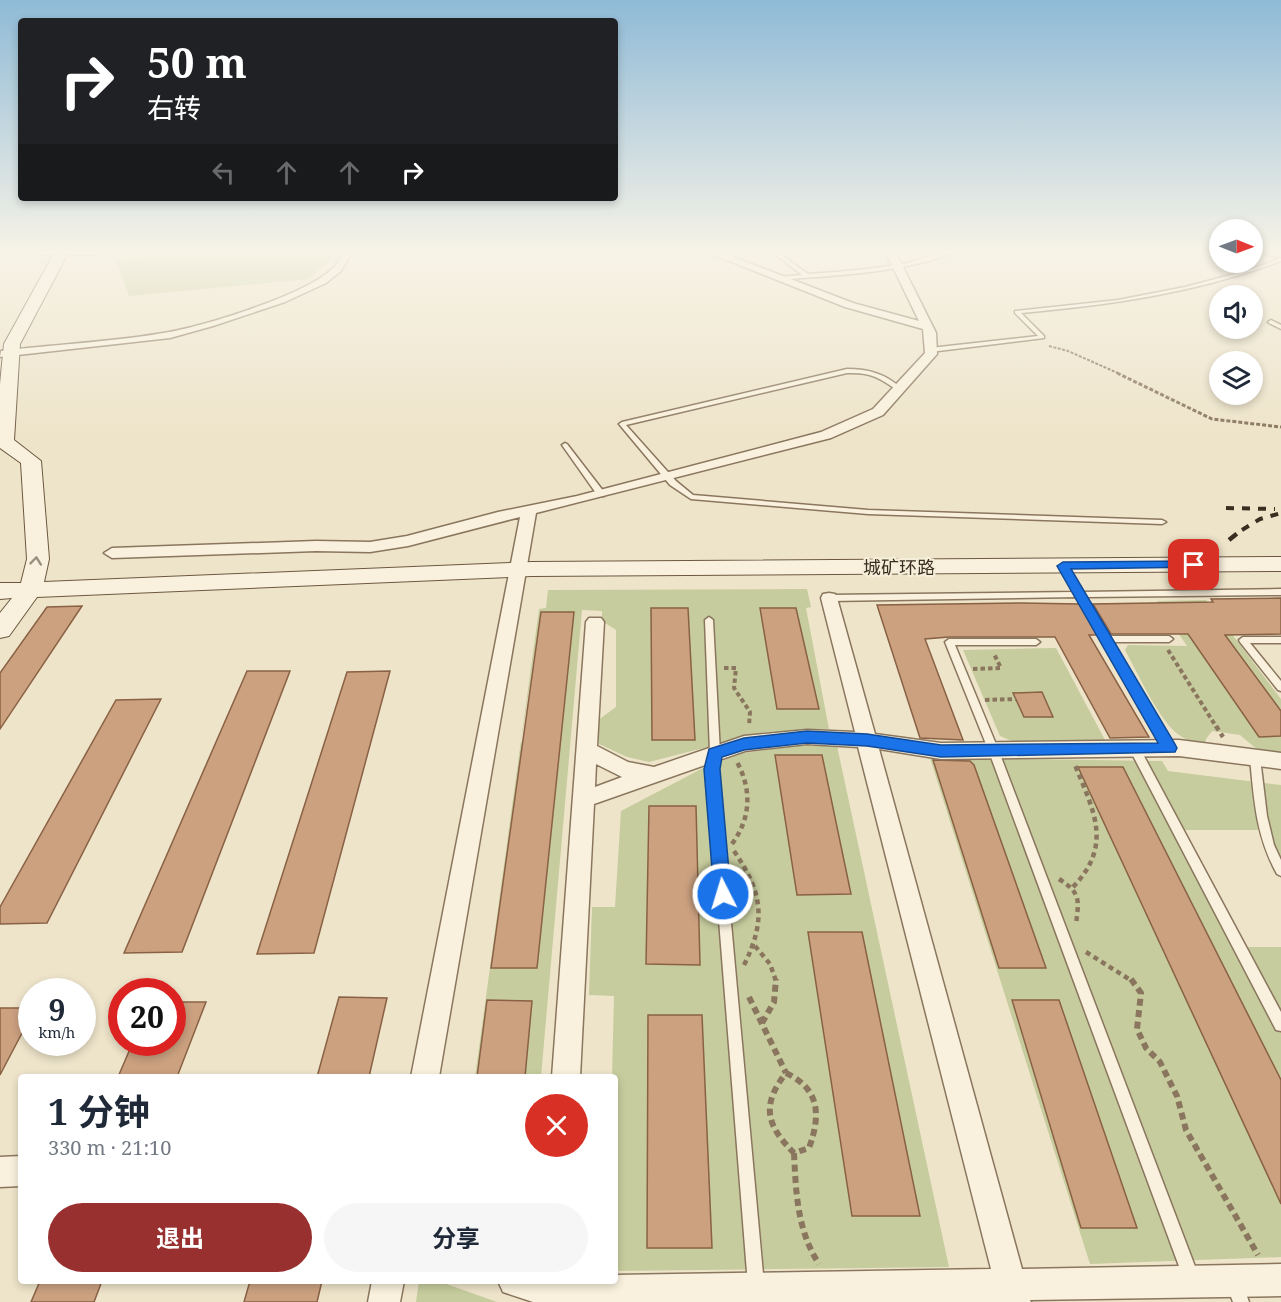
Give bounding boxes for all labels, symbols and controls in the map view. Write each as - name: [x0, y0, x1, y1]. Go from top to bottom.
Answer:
- text: 50 m: [147, 33, 247, 90]
- icon: right: [48, 42, 126, 120]
- text: 右转: [147, 89, 201, 126]
- icon: left: [207, 156, 240, 189]
- icon: ahead: [270, 156, 303, 189]
- icon: ahead: [333, 156, 366, 189]
- icon: right: [396, 156, 429, 189]
- north arrow: [1209, 219, 1263, 273]
- map controls: [1209, 219, 1263, 405]
- button: sound: [1209, 285, 1263, 339]
- button: layers: [1209, 351, 1263, 405]
- pin: [1168, 539, 1219, 590]
- icon: arrive: [1177, 548, 1210, 581]
- street label: 城矿环路: [863, 555, 935, 579]
- one-way arrow: [29, 556, 42, 566]
- position arrow: [691, 862, 755, 926]
- speed limit sign: 20: [108, 978, 186, 1056]
- text: 9: [49, 989, 65, 1030]
- text: km/h: [39, 1022, 75, 1042]
- text: 1 分钟: [48, 1087, 150, 1136]
- button: close: [525, 1094, 588, 1157]
- text: 330 m · 21:10: [48, 1134, 171, 1161]
- button: 退出: [48, 1203, 312, 1272]
- button: 分享: [324, 1203, 588, 1272]

